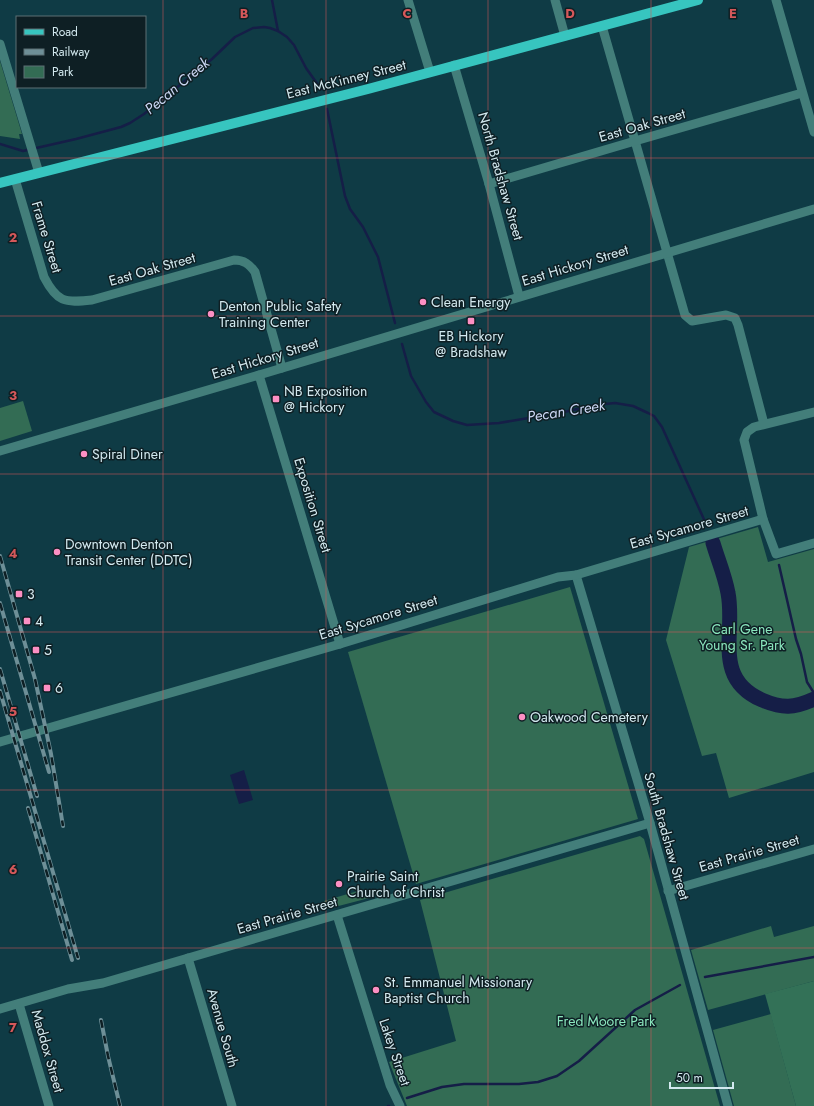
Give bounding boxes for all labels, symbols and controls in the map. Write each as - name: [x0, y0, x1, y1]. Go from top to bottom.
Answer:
- text: B: [240, 4, 249, 23]
- text: C: [402, 4, 412, 23]
- text: D: [565, 4, 575, 23]
- text: E: [729, 4, 737, 23]
- legend: [16, 16, 146, 88]
- text: Road: [52, 23, 78, 41]
- text: Railway: [52, 43, 90, 61]
- water label: Pecan Creek: [140, 52, 215, 120]
- street label: East McKinney Street: [284, 54, 409, 104]
- text: Park: [52, 63, 74, 81]
- street label: East Oak Street: [596, 103, 688, 147]
- street label: North Bradshaw Street: [473, 110, 529, 243]
- street label: Frame Street: [27, 199, 68, 276]
- text: 2: [9, 228, 17, 247]
- street label: East Hickory Street: [519, 239, 631, 291]
- street label: East Oak Street: [106, 247, 198, 291]
- place label: Clean Energy: [431, 292, 511, 312]
- place label: Denton Public Safety Training Center: [219, 296, 342, 332]
- marker: Clean Energy: [418, 297, 428, 307]
- marker: Denton Public Safety Training Center: [206, 309, 216, 319]
- marker: EB Hickory @ Bradshaw: [466, 316, 476, 326]
- place label: EB Hickory @ Bradshaw: [435, 326, 507, 362]
- street label: East Hickory Street: [209, 332, 321, 384]
- place label: NB Exposition @ Hickory: [284, 381, 367, 417]
- text: 3: [9, 386, 17, 405]
- marker: NB Exposition @ Hickory: [271, 394, 281, 404]
- water label: Pecan Creek: [525, 394, 607, 428]
- place label: Spiral Diner: [92, 444, 163, 464]
- marker: Spiral Diner: [79, 449, 89, 459]
- street label: Exposition Street: [289, 455, 337, 555]
- street label: East Sycamore Street: [627, 500, 751, 554]
- place label: Downtown Denton Transit Center (DDTC): [65, 534, 193, 570]
- text: 4: [8, 544, 18, 563]
- marker: Downtown Denton Transit Center (DDTC): [52, 547, 62, 557]
- place label: 3: [27, 584, 35, 604]
- marker: 3: [14, 589, 24, 599]
- street label: East Sycamore Street: [316, 589, 440, 644]
- place label: 4: [35, 611, 43, 631]
- marker: 4: [22, 616, 32, 626]
- park label: Carl Gene Young Sr. Park: [699, 619, 786, 655]
- place label: 5: [44, 640, 52, 660]
- marker: 5: [31, 645, 41, 655]
- place label: 6: [55, 678, 63, 698]
- marker: 6: [42, 683, 52, 693]
- text: 5: [9, 702, 17, 721]
- place label: Oakwood Cemetery: [530, 707, 649, 727]
- marker: Oakwood Cemetery: [517, 712, 527, 722]
- street label: South Bradshaw Street: [639, 770, 695, 903]
- street label: East Prairie Street: [697, 829, 802, 877]
- text: 6: [9, 860, 18, 879]
- place label: Prairie Saint Church of Christ: [347, 866, 445, 902]
- marker: Prairie Saint Church of Christ: [334, 879, 344, 889]
- street label: East Prairie Street: [235, 891, 340, 939]
- place label: St. Emmanuel Missionary Baptist Church: [384, 972, 533, 1008]
- marker: St. Emmanuel Missionary Baptist Church: [371, 985, 381, 995]
- street label: Avenue South: [202, 986, 244, 1070]
- street label: Maddox Street: [27, 1007, 69, 1095]
- park label: Fred Moore Park: [557, 1011, 656, 1031]
- street label: Lakey Street: [374, 1016, 416, 1089]
- text: 7: [9, 1018, 17, 1037]
- scale bar: [670, 1064, 733, 1090]
- text: 50 m: [676, 1069, 703, 1087]

